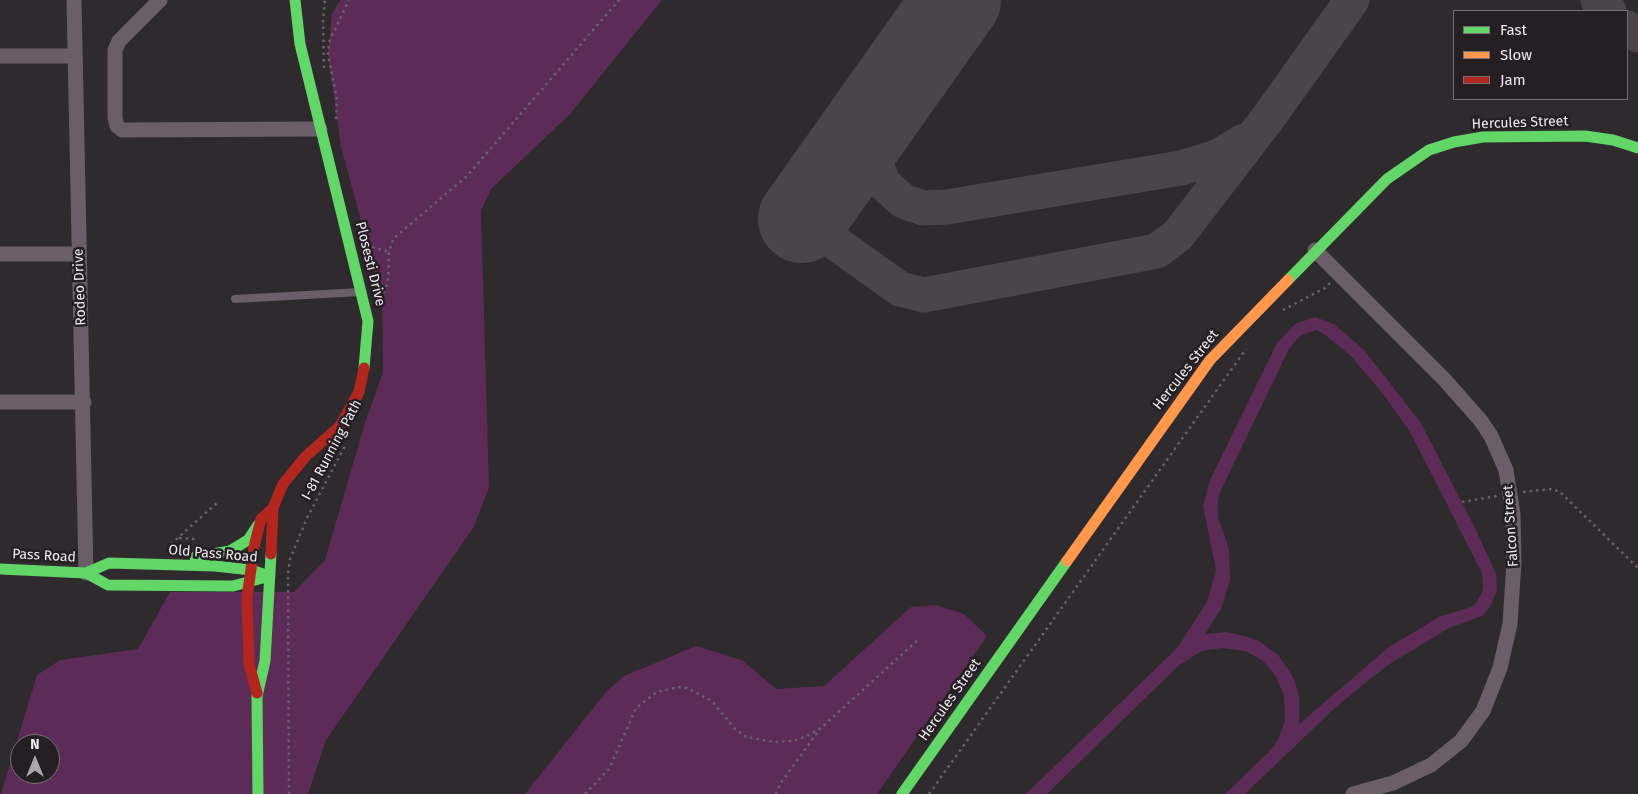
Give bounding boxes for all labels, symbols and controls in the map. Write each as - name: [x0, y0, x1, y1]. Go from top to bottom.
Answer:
- legend: [1453, 10, 1628, 100]
- text: Fast: [1500, 21, 1527, 39]
- text: Slow: [1500, 46, 1532, 64]
- text: Jam: [1500, 71, 1526, 89]
- street label: Hercules Street: [1471, 113, 1569, 133]
- street label: Plosesti Drive: [351, 220, 389, 308]
- street label: Rodeo Drive: [70, 248, 90, 326]
- street label: Hercules Street: [1150, 327, 1222, 413]
- street label: I-81 Running Path: [298, 397, 366, 503]
- street label: Falcon Street: [1500, 485, 1522, 567]
- street label: Old Pass Road: [168, 542, 258, 566]
- street label: Pass Road: [12, 546, 76, 566]
- street label: Hercules Street: [915, 656, 985, 744]
- north arrow: [10, 734, 60, 784]
- text: N: [30, 736, 40, 753]

